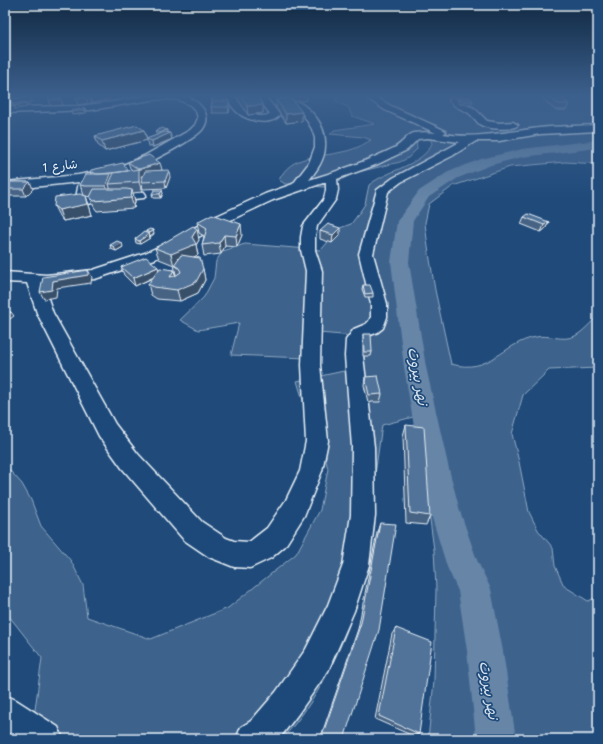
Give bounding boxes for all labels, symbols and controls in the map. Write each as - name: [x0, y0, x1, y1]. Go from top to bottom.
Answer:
- street label: شارع 1: [42, 156, 79, 177]
- water label: نهر بيروت: [403, 345, 433, 408]
- water label: نهر بيروت: [475, 659, 504, 722]

